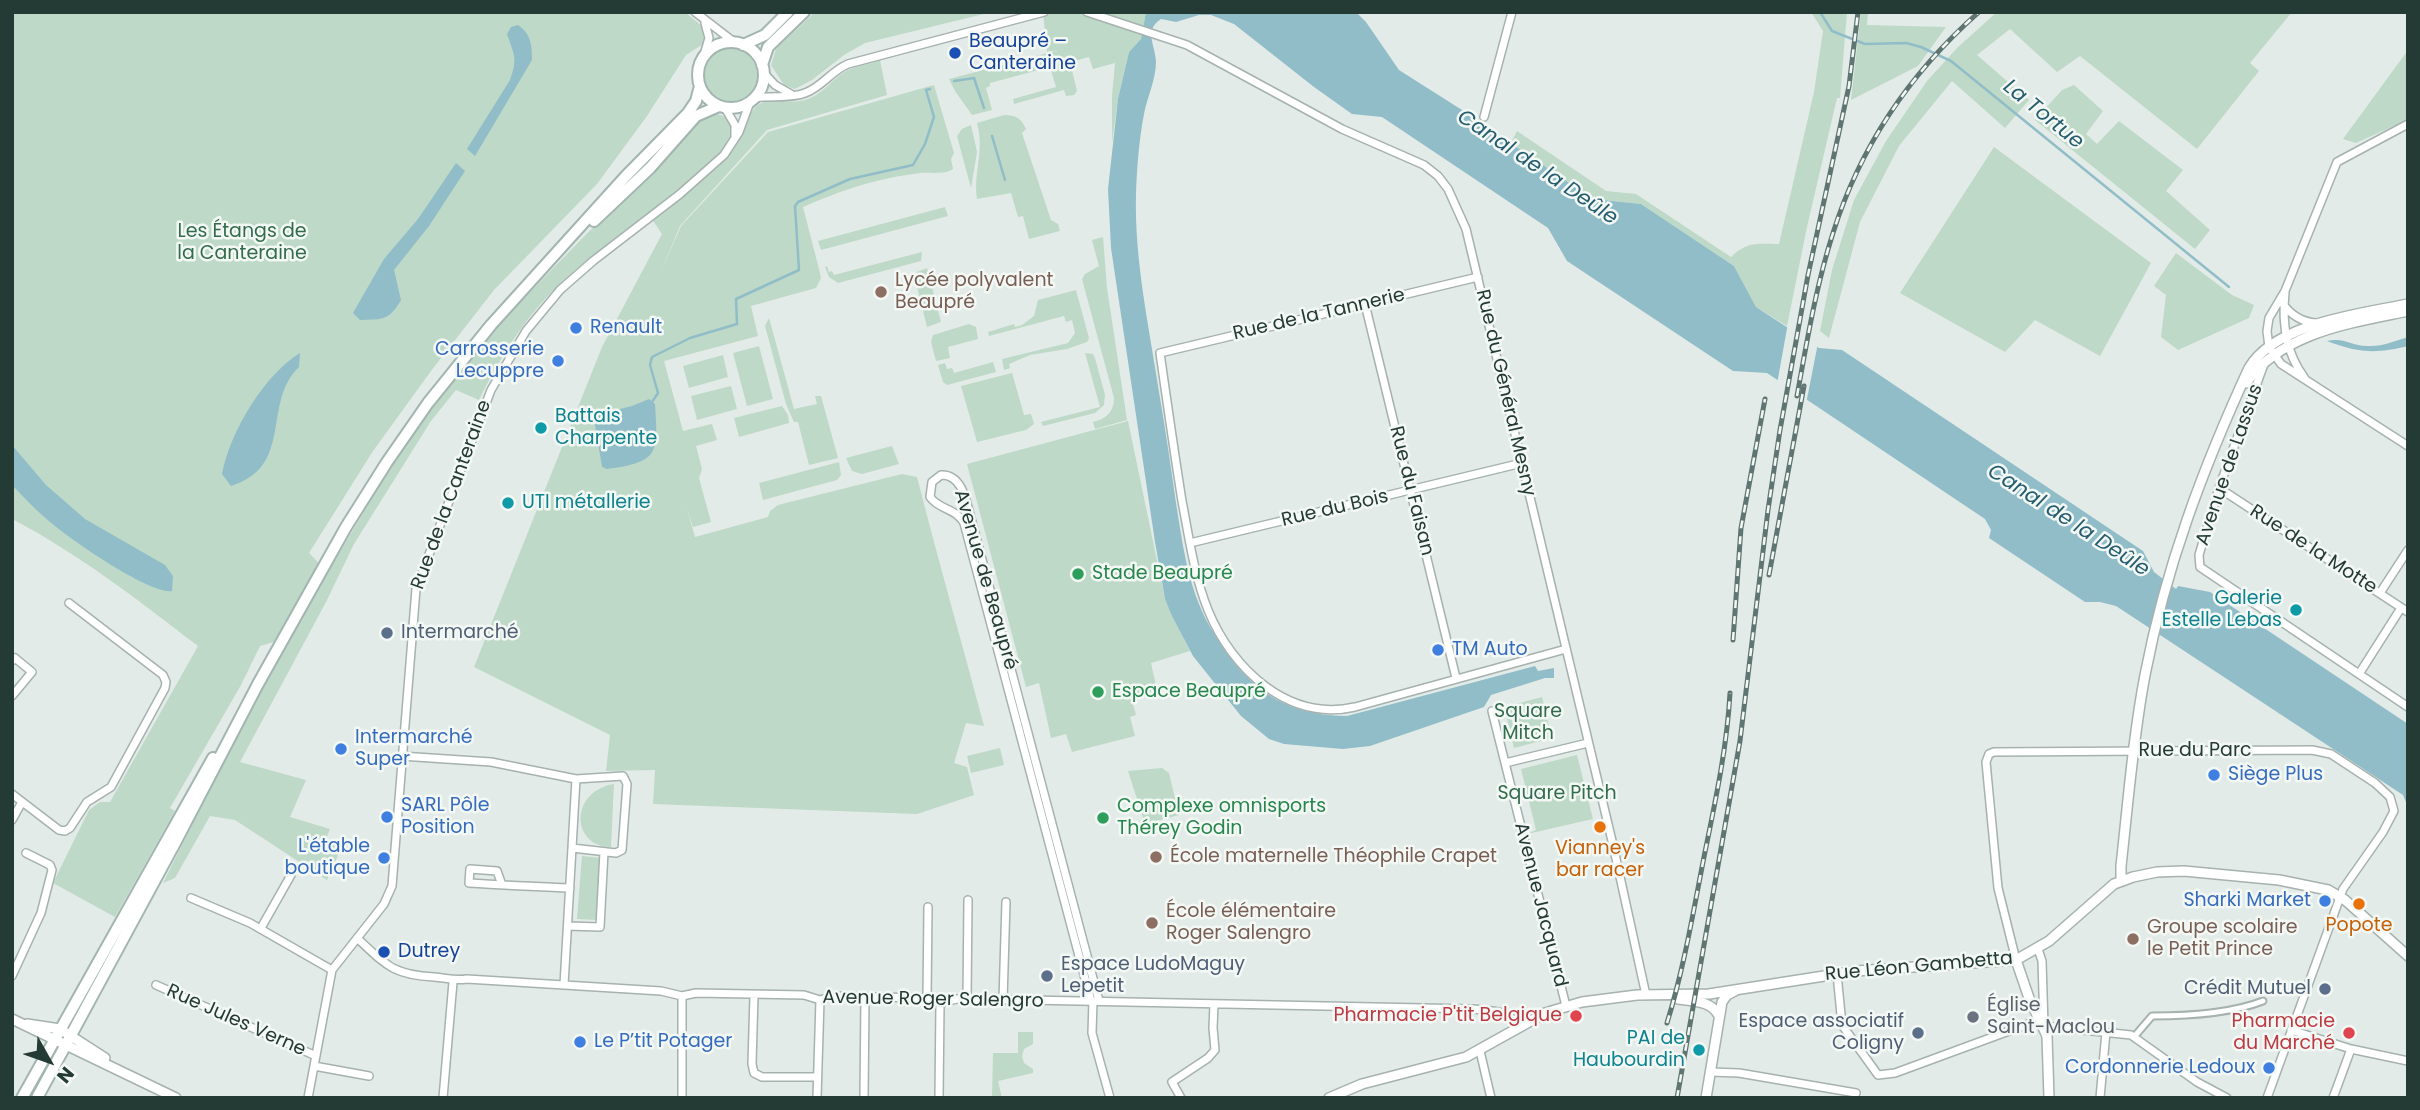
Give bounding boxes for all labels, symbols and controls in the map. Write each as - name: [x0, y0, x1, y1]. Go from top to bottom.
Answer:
- place label: Beaupré – Canteraine: [969, 31, 1076, 75]
- marker: Beaupré – Canteraine: [947, 45, 963, 61]
- water label: La Tortue: [1998, 75, 2088, 155]
- water label: Canal de la Deûle: [1452, 105, 1622, 231]
- park label: Les Étangs de la Canteraine: [177, 221, 307, 265]
- place label: Lycée polyvalent Beaupré: [895, 270, 1053, 314]
- marker: Lycée polyvalent Beaupré: [873, 284, 889, 300]
- street label: Rue de la Tannerie: [1231, 284, 1407, 346]
- street label: Rue du Général Mesny: [1470, 287, 1540, 499]
- place label: Renault: [590, 317, 662, 339]
- marker: Renault: [568, 320, 584, 336]
- place label: Carrosserie Lecuppre: [435, 339, 544, 383]
- marker: Carrosserie Lecuppre: [550, 353, 566, 369]
- street label: Avenue de Lassus: [2192, 381, 2268, 549]
- street label: Rue de la Canteraine: [407, 397, 497, 593]
- place label: Battais Charpente: [555, 406, 657, 450]
- marker: Battais Charpente: [533, 420, 549, 436]
- street label: Rue du Faisan: [1384, 424, 1438, 558]
- water label: Canal de la Deûle: [1982, 459, 2154, 583]
- street label: Rue du Bois: [1279, 486, 1391, 532]
- street label: Avenue de Beaupré: [948, 487, 1022, 673]
- place label: UTI métallerie: [522, 492, 651, 514]
- marker: UTI métallerie: [500, 495, 516, 511]
- street label: Rue de la Motte: [2245, 500, 2381, 600]
- place label: Stade Beaupré: [1092, 563, 1233, 585]
- marker: Stade Beaupré: [1070, 566, 1086, 582]
- place label: Galerie Estelle Lebas: [2162, 588, 2282, 632]
- marker: Galerie Estelle Lebas: [2288, 602, 2304, 618]
- place label: Intermarché: [401, 622, 519, 644]
- marker: Intermarché: [379, 625, 395, 641]
- place label: TM Auto: [1452, 639, 1528, 661]
- marker: TM Auto: [1430, 642, 1446, 658]
- place label: Espace Beaupré: [1112, 681, 1266, 703]
- marker: Espace Beaupré: [1090, 684, 1106, 700]
- park label: Square Mitch: [1494, 701, 1562, 745]
- place label: Intermarché Super: [355, 727, 473, 771]
- street label: Rue du Parc: [2138, 740, 2252, 762]
- marker: Intermarché Super: [333, 741, 349, 757]
- place label: Siège Plus: [2228, 764, 2323, 786]
- marker: Siège Plus: [2206, 767, 2222, 783]
- park label: Square Pitch: [1497, 783, 1617, 805]
- place label: SARL Pôle Position: [401, 795, 489, 839]
- place label: Complexe omnisports Thérey Godin: [1117, 796, 1326, 840]
- marker: SARL Pôle Position: [379, 809, 395, 825]
- marker: Complexe omnisports Thérey Godin: [1095, 810, 1111, 826]
- marker: Vianney's bar racer: [1592, 819, 1608, 835]
- street label: Avenue Jacquard: [1509, 820, 1571, 990]
- place label: L'étable boutique: [284, 836, 370, 880]
- place label: Vianney's bar racer: [1555, 838, 1645, 882]
- place label: École maternelle Théophile Crapet: [1170, 846, 1497, 868]
- marker: École maternelle Théophile Crapet: [1148, 849, 1164, 865]
- marker: L'étable boutique: [376, 850, 392, 866]
- place label: Sharki Market: [2183, 890, 2311, 912]
- marker: Sharki Market: [2317, 893, 2333, 909]
- marker: Popote: [2351, 896, 2367, 912]
- place label: École élémentaire Roger Salengro: [1166, 901, 1336, 945]
- marker: École élémentaire Roger Salengro: [1144, 915, 1160, 931]
- place label: Popote: [2326, 915, 2392, 937]
- place label: Groupe scolaire le Petit Prince: [2147, 917, 2298, 961]
- marker: Groupe scolaire le Petit Prince: [2125, 931, 2141, 947]
- place label: Dutrey: [398, 941, 460, 963]
- marker: Dutrey: [376, 944, 392, 960]
- street label: Rue Léon Gambetta: [1824, 947, 2014, 987]
- place label: Espace LudoMaguy Lepetit: [1061, 954, 1245, 998]
- marker: Espace LudoMaguy Lepetit: [1039, 968, 1055, 984]
- place label: Crédit Mutuel: [2184, 978, 2311, 1000]
- street label: Rue Jules Verne: [163, 980, 309, 1062]
- marker: Crédit Mutuel: [2317, 981, 2333, 997]
- street label: Avenue Roger Salengro: [822, 987, 1044, 1013]
- place label: Église Saint-Maclou: [1987, 995, 2115, 1039]
- place label: Pharmacie P'tit Belgique: [1333, 1005, 1562, 1027]
- marker: Pharmacie P'tit Belgique: [1568, 1008, 1584, 1024]
- marker: Église Saint-Maclou: [1965, 1009, 1981, 1025]
- place label: Espace associatif Coligny: [1739, 1011, 1904, 1055]
- place label: Pharmacie du Marché: [2232, 1011, 2335, 1055]
- marker: Espace associatif Coligny: [1910, 1025, 1926, 1041]
- marker: Pharmacie du Marché: [2341, 1025, 2357, 1041]
- north arrow: [14, 1026, 84, 1096]
- place label: PAI de Haubourdin: [1573, 1028, 1685, 1072]
- place label: Le P’tit Potager: [594, 1031, 732, 1053]
- marker: Le P’tit Potager: [572, 1034, 588, 1050]
- marker: PAI de Haubourdin: [1691, 1042, 1707, 1058]
- place label: Cordonnerie Ledoux: [2065, 1057, 2255, 1079]
- marker: Cordonnerie Ledoux: [2261, 1060, 2277, 1076]
- text: N: [51, 1061, 80, 1089]

